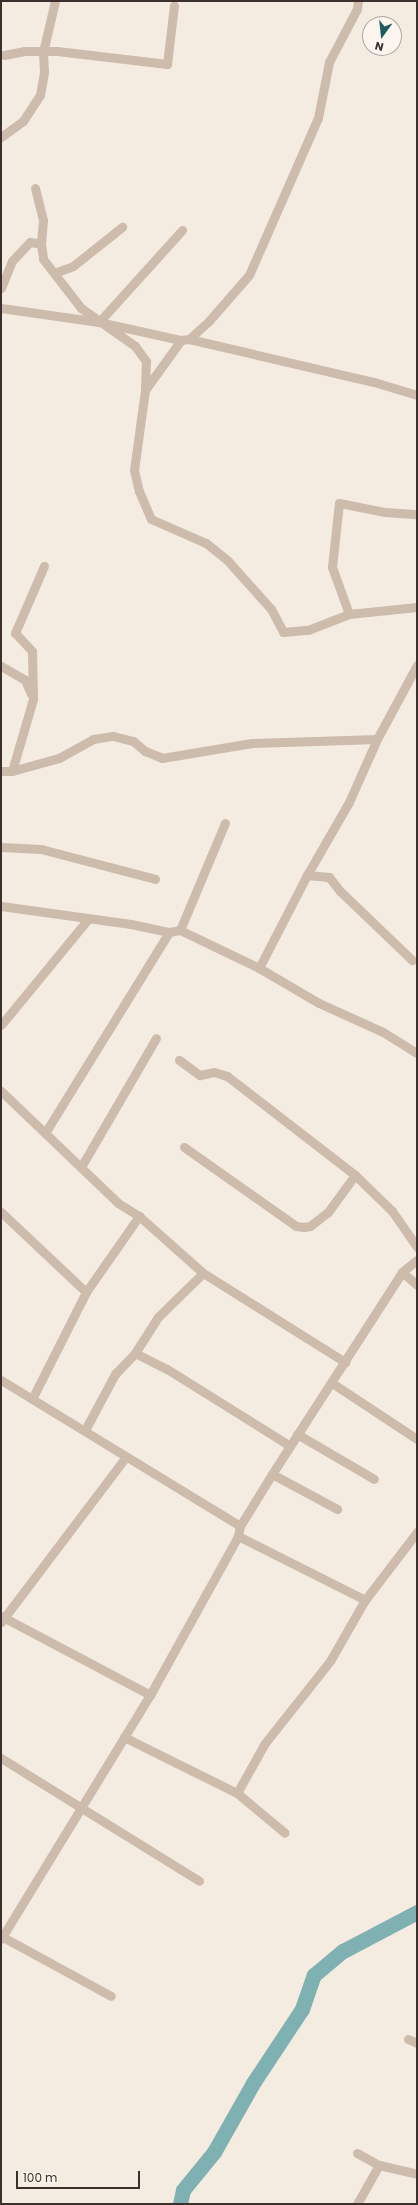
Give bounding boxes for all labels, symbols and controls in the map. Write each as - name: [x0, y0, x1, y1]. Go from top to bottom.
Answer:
- north arrow: [362, 16, 402, 56]
- text: N: [373, 38, 385, 55]
- scale bar: [18, 2163, 142, 2189]
- text: 100 m: [23, 2169, 57, 2186]

